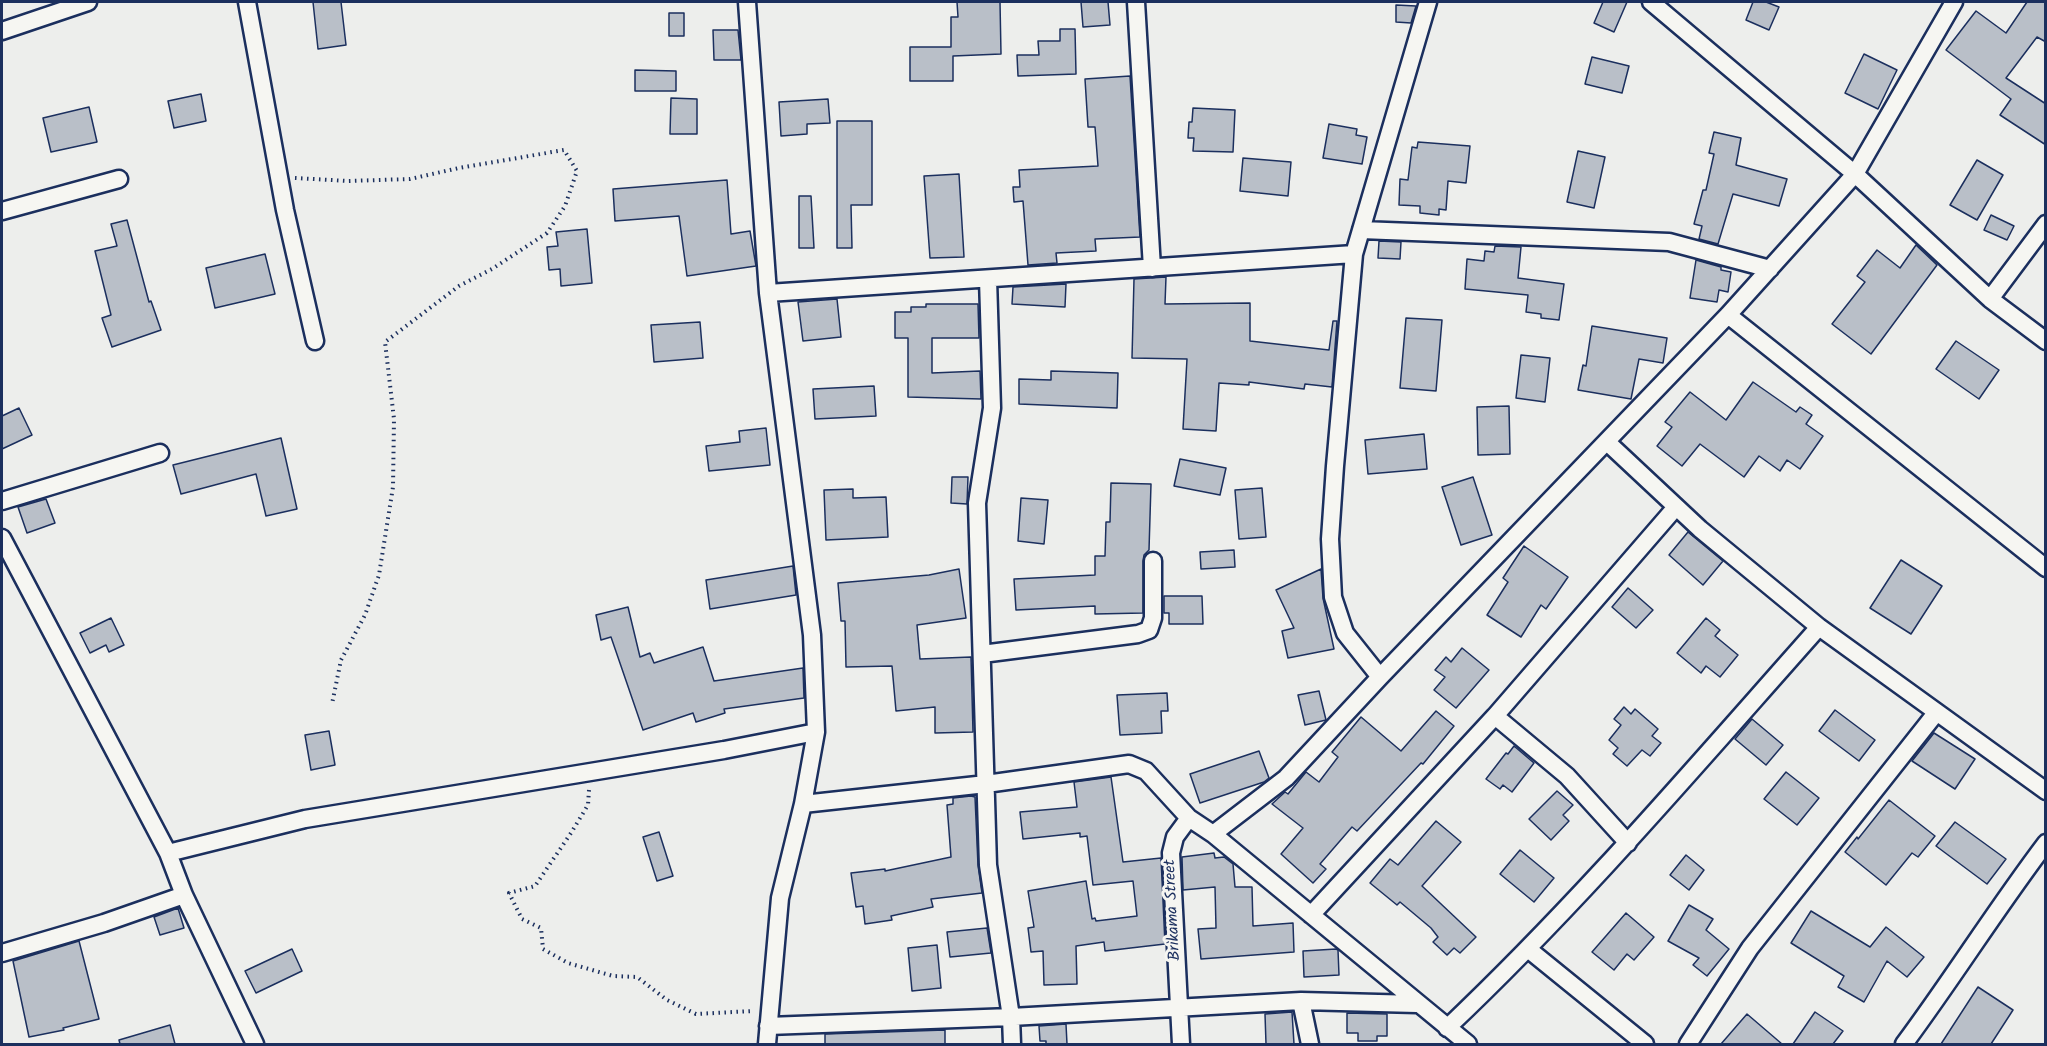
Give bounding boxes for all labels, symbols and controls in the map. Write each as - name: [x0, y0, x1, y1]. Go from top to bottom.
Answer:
- street label: Brikama Street: [1162, 859, 1186, 961]

